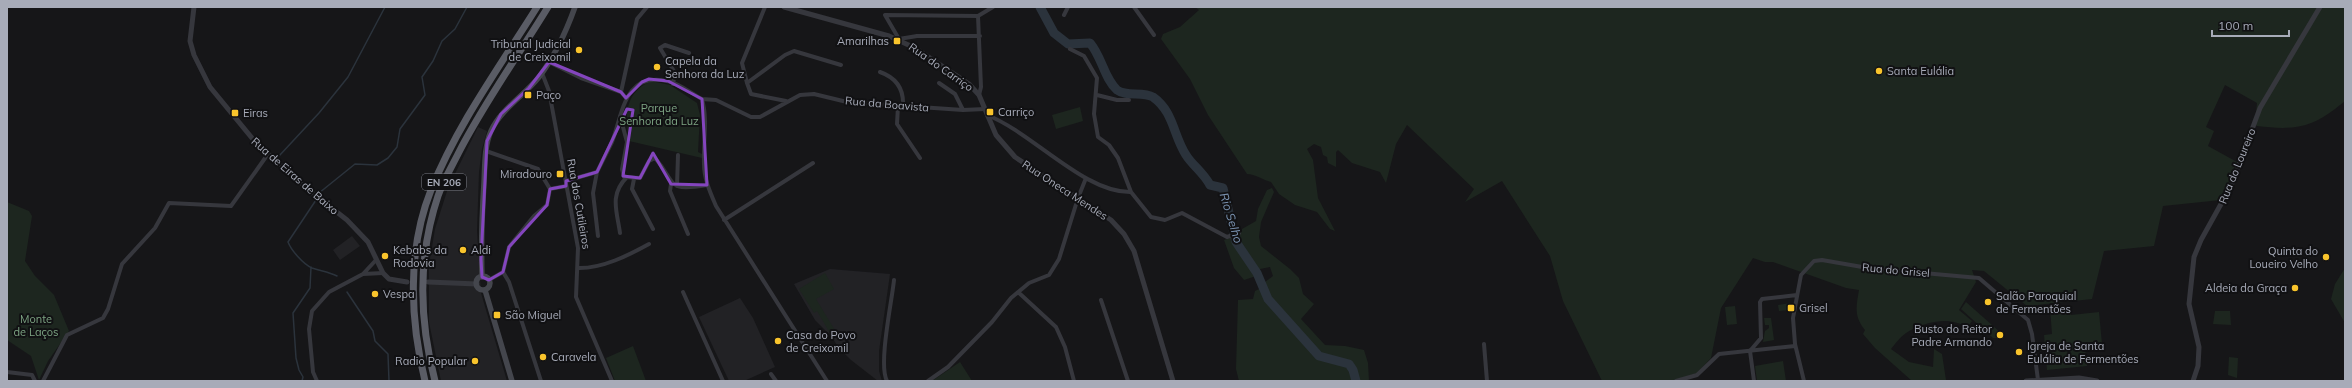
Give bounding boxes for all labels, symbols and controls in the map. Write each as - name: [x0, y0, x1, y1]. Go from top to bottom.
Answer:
- scale bar: [2212, 12, 2289, 38]
- text: 100 m: [2218, 18, 2253, 33]
- place label: Amarilhas: [837, 34, 889, 48]
- marker: Amarilhas: [892, 36, 902, 46]
- place label: Tribunal Judicial de Creixomil: [491, 37, 571, 64]
- street label: Rua do Carriço: [906, 40, 976, 94]
- marker: Tribunal Judicial de Creixomil: [574, 45, 584, 55]
- place label: Capela da Senhora da Luz: [665, 54, 745, 81]
- marker: Capela da Senhora da Luz: [652, 62, 662, 72]
- place label: Santa Eulália: [1887, 64, 1954, 78]
- marker: Santa Eulália: [1874, 66, 1884, 76]
- place label: Paço: [536, 88, 561, 102]
- marker: Paço: [523, 90, 533, 100]
- street label: Rua da Boavista: [844, 93, 930, 115]
- park label: Parque Senhora da Luz: [619, 101, 699, 128]
- place label: Carriço: [998, 105, 1034, 119]
- place label: Eiras: [243, 106, 268, 120]
- marker: Carriço: [985, 107, 995, 117]
- marker: Eiras: [230, 108, 240, 118]
- street label: Rua do Loureiro: [2215, 126, 2259, 206]
- street label: Rua de Eiras de Baixo: [249, 134, 341, 218]
- street label: Rua Oneca Mendes: [1020, 157, 1110, 223]
- street label: Rua dos Cutileiros: [564, 158, 594, 250]
- place label: Miradouro: [500, 167, 552, 181]
- marker: Miradouro: [555, 169, 565, 179]
- road number: EN 206: [422, 174, 466, 190]
- water label: Rio Selho: [1217, 191, 1246, 245]
- place label: Kebabs da Rodovia: [393, 243, 447, 270]
- place label: Aldi: [471, 243, 491, 257]
- place label: Quinta do Loueiro Velho: [2249, 244, 2318, 271]
- marker: Aldi: [458, 245, 468, 255]
- marker: Kebabs da Rodovia: [380, 251, 390, 261]
- marker: Quinta do Loueiro Velho: [2321, 252, 2331, 262]
- street label: Rua do Grisel: [1862, 260, 1930, 280]
- place label: Aldeia da Graça: [2205, 281, 2287, 295]
- marker: Aldeia da Graça: [2290, 283, 2300, 293]
- place label: Vespa: [383, 287, 415, 301]
- marker: Vespa: [370, 289, 380, 299]
- place label: Salão Paroquial de Fermentões: [1996, 289, 2076, 316]
- marker: Salão Paroquial de Fermentões: [1983, 297, 1993, 307]
- place label: Grisel: [1799, 301, 1828, 315]
- marker: Grisel: [1786, 303, 1796, 313]
- place label: São Miguel: [505, 308, 561, 322]
- marker: São Miguel: [492, 310, 502, 320]
- park label: Monte de Laços: [13, 312, 59, 339]
- place label: Busto do Reitor Padre Armando: [1911, 322, 1992, 349]
- place label: Casa do Povo de Creixomil: [786, 328, 856, 355]
- marker: Busto do Reitor Padre Armando: [1995, 330, 2005, 340]
- marker: Casa do Povo de Creixomil: [773, 336, 783, 346]
- place label: Igreja de Santa Eulália de Fermentões: [2027, 339, 2139, 366]
- marker: Igreja de Santa Eulália de Fermentões: [2014, 347, 2024, 357]
- place label: Caravela: [551, 350, 596, 364]
- marker: Caravela: [538, 352, 548, 362]
- place label: Radio Popular: [395, 354, 467, 368]
- marker: Radio Popular: [470, 356, 480, 366]

